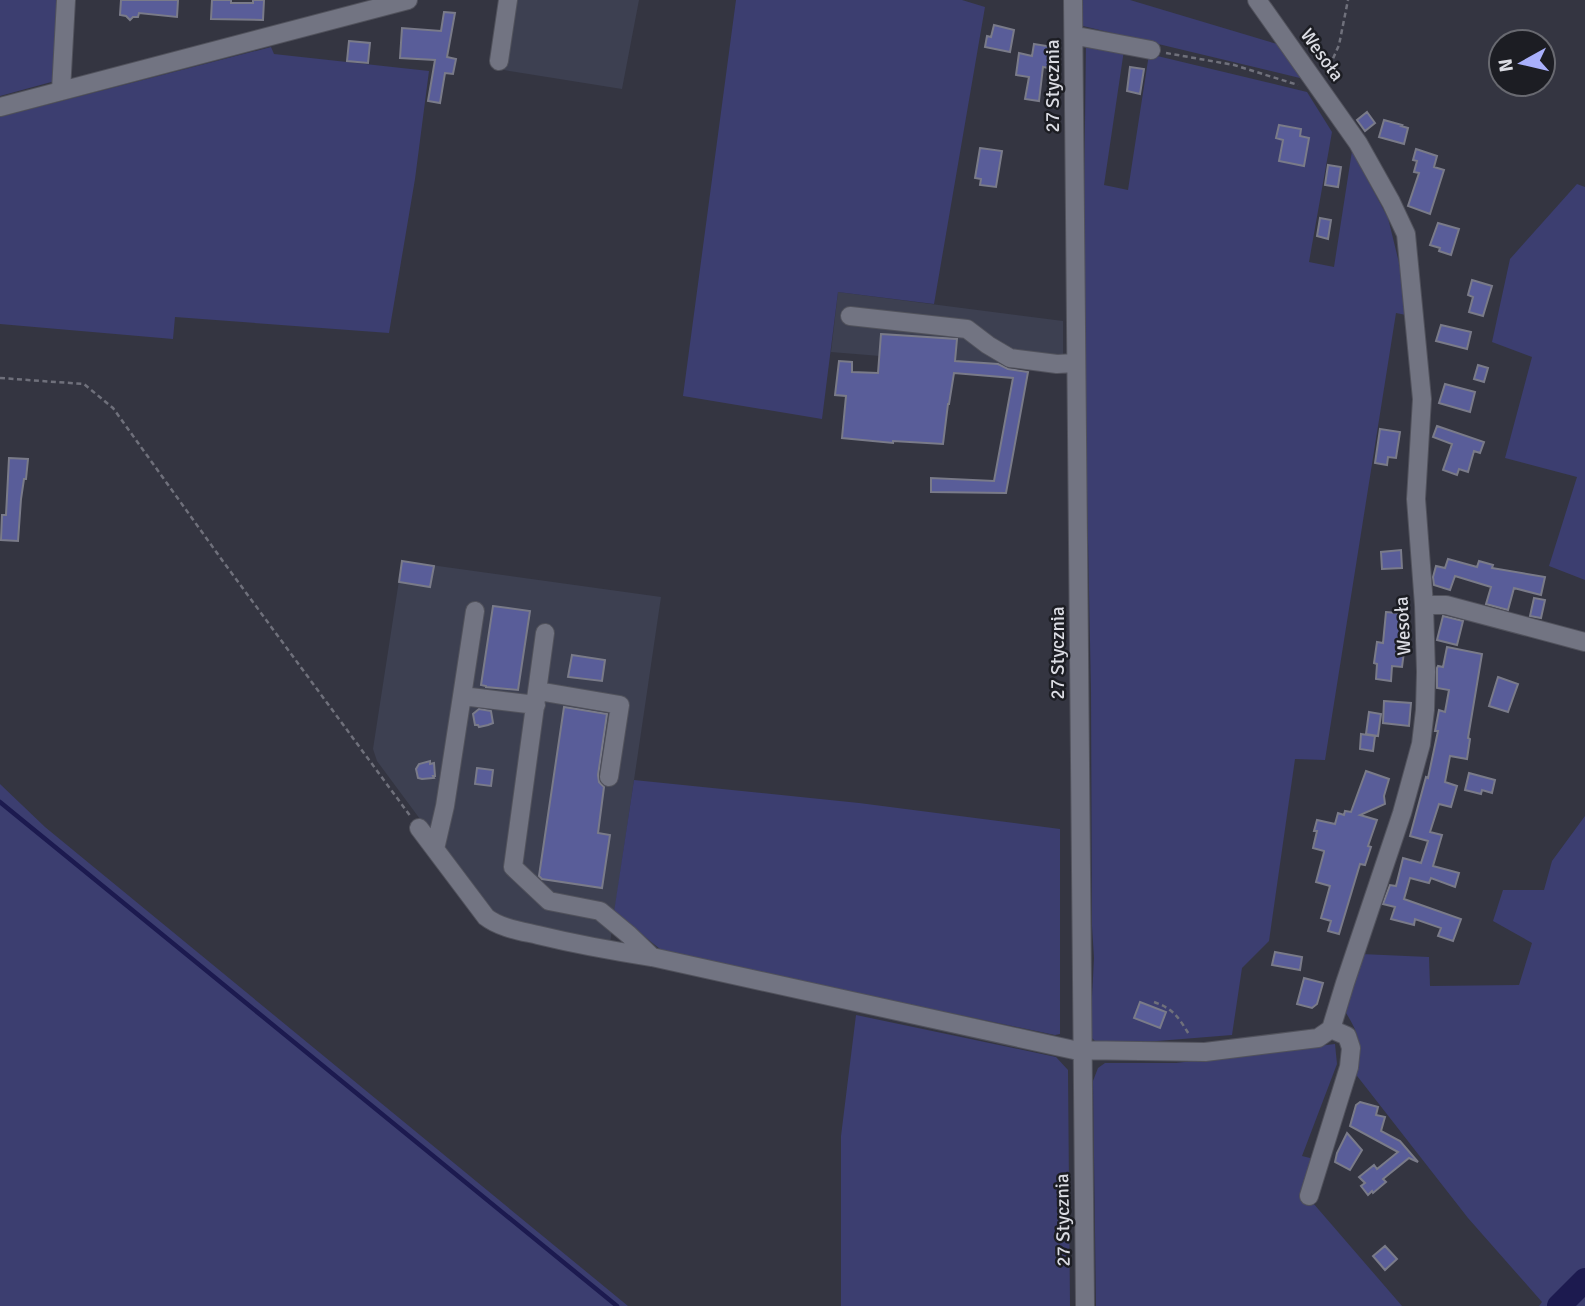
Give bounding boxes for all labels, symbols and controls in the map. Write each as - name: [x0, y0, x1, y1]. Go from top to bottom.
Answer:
- street label: Wesoła: [1295, 24, 1349, 86]
- north arrow: [1487, 28, 1557, 98]
- street label: 27 Stycznia: [1041, 39, 1065, 133]
- text: N: [1493, 57, 1519, 73]
- street label: Wesoła: [1389, 596, 1417, 656]
- street label: 27 Stycznia: [1046, 606, 1070, 700]
- street label: 27 Stycznia: [1050, 1173, 1076, 1267]

